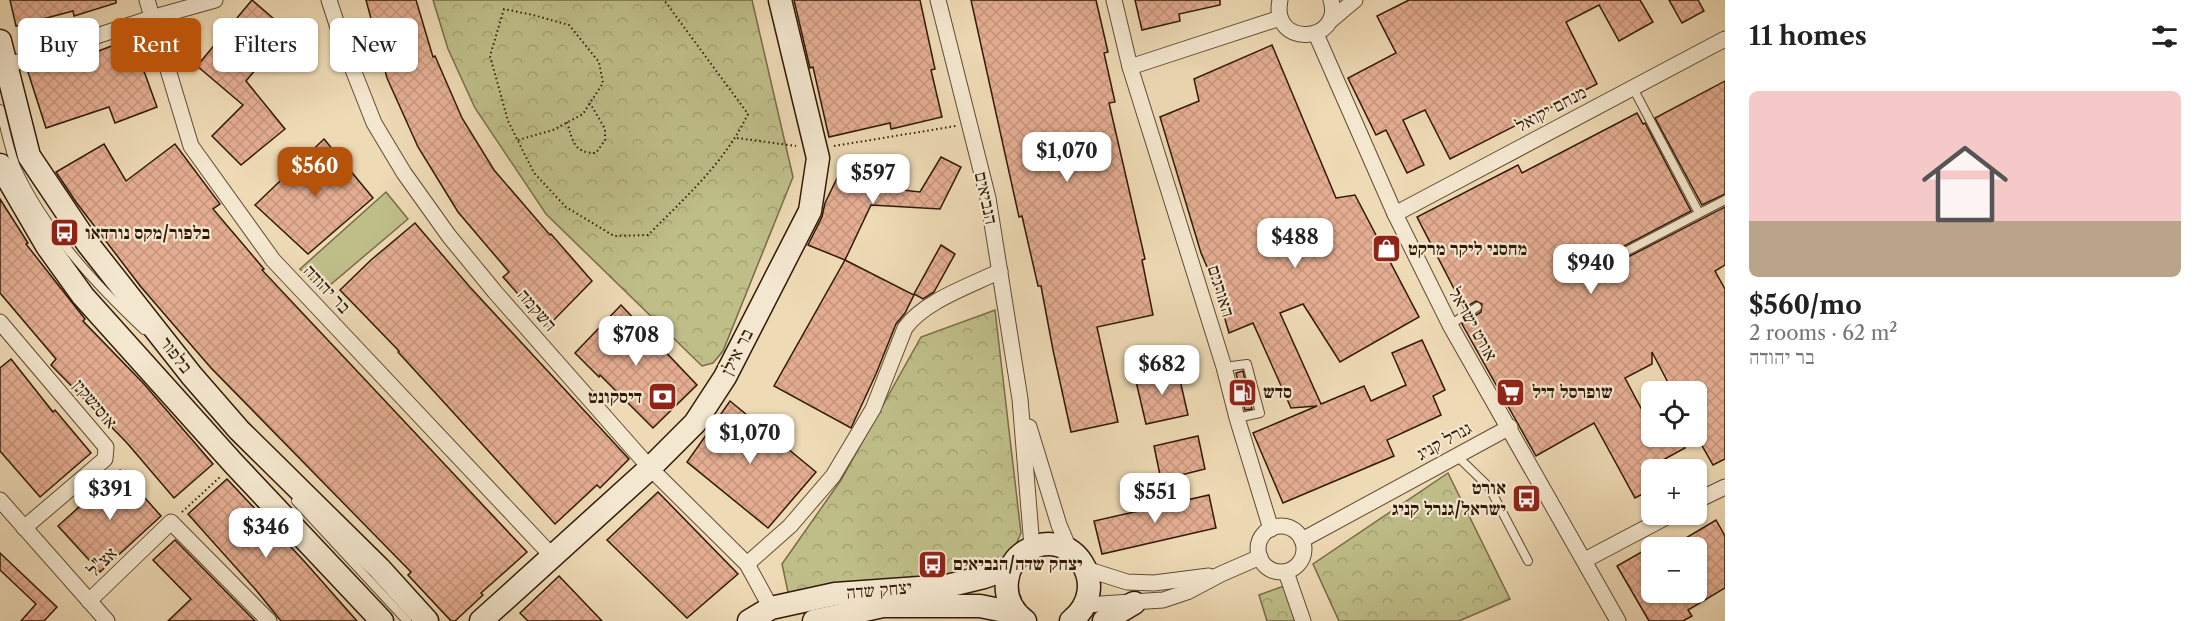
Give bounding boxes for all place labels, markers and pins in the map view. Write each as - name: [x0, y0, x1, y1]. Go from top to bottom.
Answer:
- pin: $1,070: [1018, 132, 1116, 183]
- pin: $560: [279, 147, 351, 198]
- pin: $597: [837, 154, 909, 205]
- bus stop icon: בלפור/מקס נורדאו: [48, 217, 80, 249]
- pin: $488: [1259, 218, 1331, 269]
- place label: בלפור/מקס נורדאו: [85, 222, 211, 244]
- shop icon: מחסני ליקר מרקט: [1371, 233, 1403, 265]
- place label: מחסני ליקר מרקט: [1408, 238, 1527, 260]
- pin: $940: [1555, 244, 1627, 295]
- pin: $708: [600, 316, 672, 367]
- pin: $682: [1126, 345, 1198, 396]
- fuel station icon: סדש: [1226, 376, 1258, 408]
- supermarket icon: שופרסל דיל: [1495, 376, 1527, 408]
- bank icon: דיסקונט: [647, 381, 679, 413]
- place label: סדש: [1263, 381, 1292, 403]
- place label: שופרסל דיל: [1532, 381, 1613, 403]
- place label: דיסקונט: [588, 386, 642, 408]
- pin: $1,070: [701, 414, 799, 465]
- pin: $391: [74, 470, 146, 521]
- pin: $551: [1119, 473, 1191, 524]
- place label: אורט ישראל/גנרל קניג: [1392, 477, 1506, 520]
- bus stop icon: אורט ישראל/גנרל קניג: [1511, 482, 1543, 514]
- pin: $346: [230, 508, 302, 559]
- bus stop icon: יצחק שדה/הנביאים: [916, 548, 948, 580]
- place label: יצחק שדה/הנביאים: [953, 553, 1083, 575]

